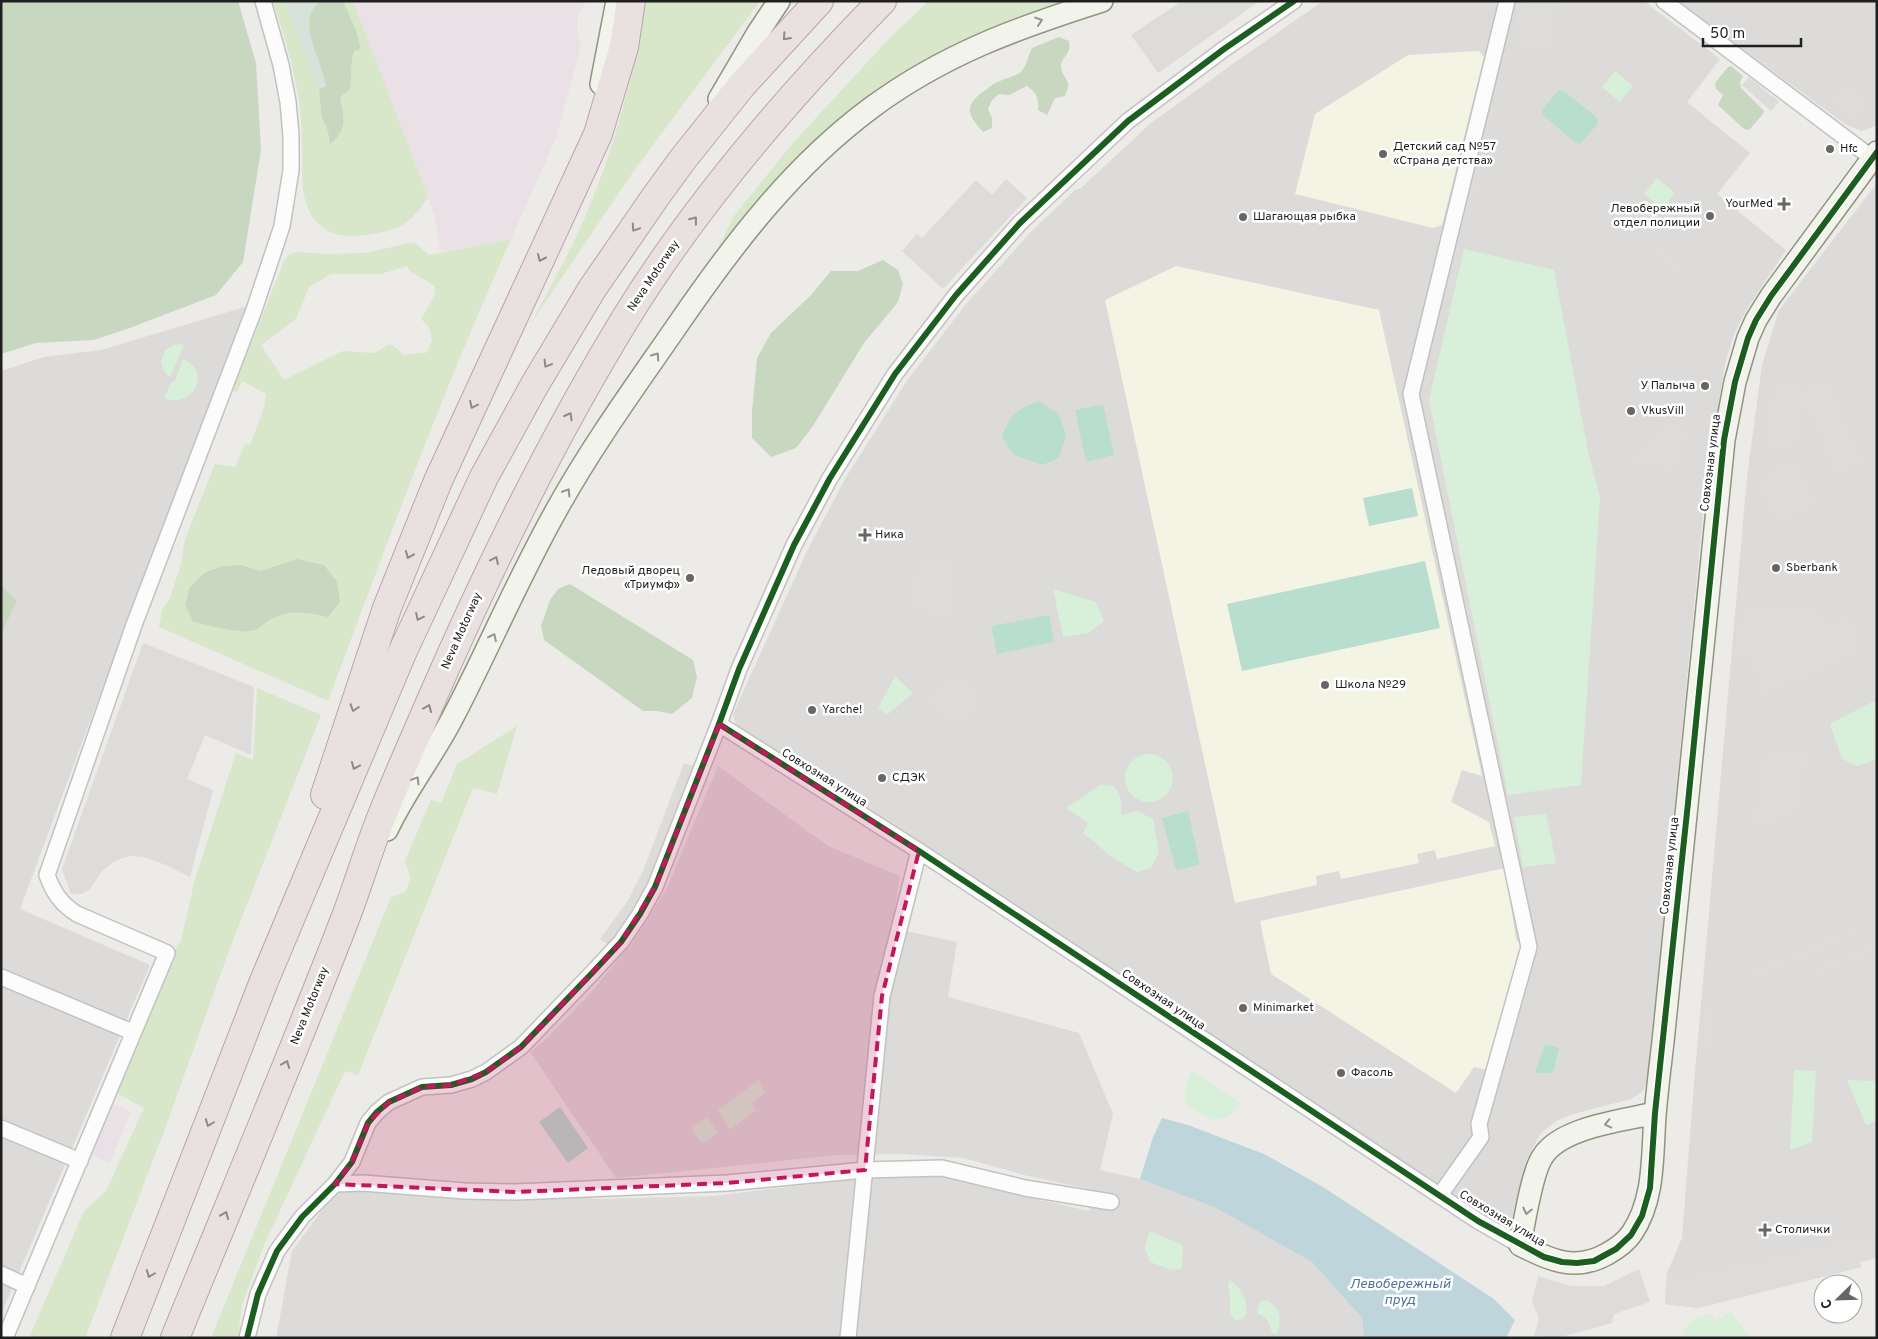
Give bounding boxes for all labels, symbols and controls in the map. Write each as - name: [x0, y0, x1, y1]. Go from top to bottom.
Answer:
- scale bar: [1703, 15, 1800, 47]
- one-way arrow: [1035, 17, 1043, 27]
- text: 50 m: [1710, 25, 1745, 44]
- one-way arrow: [783, 31, 792, 40]
- place label: Детский сад №57 «Страна детства»: [1393, 139, 1496, 169]
- place label: Hfc: [1840, 141, 1858, 157]
- marker: Hfc: [1824, 143, 1836, 155]
- marker: Детский сад №57 «Страна детства»: [1377, 148, 1389, 160]
- place label: YourMed: [1725, 196, 1773, 212]
- marker: YourMed: [1777, 197, 1791, 211]
- place label: Левобережный отдел полиции: [1610, 201, 1700, 231]
- place label: Шагающая рыбка: [1253, 209, 1356, 225]
- marker: Левобережный отдел полиции: [1704, 210, 1716, 222]
- marker: Шагающая рыбка: [1237, 211, 1249, 223]
- one-way arrow: [688, 217, 696, 226]
- one-way arrow: [632, 222, 641, 231]
- street label: Neva Motorway: [624, 237, 684, 315]
- one-way arrow: [536, 253, 547, 262]
- one-way arrow: [650, 352, 659, 362]
- one-way arrow: [543, 359, 553, 368]
- place label: У Палыча: [1640, 378, 1695, 394]
- marker: У Палыча: [1699, 380, 1711, 392]
- one-way arrow: [469, 400, 479, 409]
- place label: VkusVill: [1641, 403, 1684, 419]
- marker: VkusVill: [1625, 405, 1637, 417]
- one-way arrow: [563, 412, 573, 421]
- street label: Совхозная улица: [1697, 413, 1725, 513]
- one-way arrow: [561, 489, 571, 498]
- place label: Ника: [875, 527, 904, 543]
- marker: Ника: [859, 529, 871, 541]
- one-way arrow: [405, 550, 415, 559]
- one-way arrow: [489, 556, 499, 565]
- place label: Sberbank: [1786, 560, 1838, 576]
- marker: Sberbank: [1770, 562, 1782, 574]
- place label: Ледовый дворец «Триумф»: [581, 563, 680, 593]
- marker: Ледовый дворец «Триумф»: [684, 572, 696, 584]
- street label: Neva Motorway: [438, 590, 486, 672]
- one-way arrow: [415, 612, 425, 621]
- one-way arrow: [487, 633, 497, 642]
- place label: Школа №29: [1335, 677, 1406, 693]
- marker: Школа №29: [1319, 679, 1331, 691]
- place label: Yarche!: [822, 702, 862, 718]
- one-way arrow: [350, 703, 360, 711]
- one-way arrow: [422, 704, 432, 713]
- marker: Yarche!: [806, 704, 818, 716]
- street label: Совхозная улица: [778, 745, 870, 811]
- one-way arrow: [351, 762, 361, 770]
- place label: СДЭК: [892, 770, 926, 786]
- marker: СДЭК: [876, 772, 888, 784]
- one-way arrow: [410, 776, 420, 785]
- street label: Совхозная улица: [1657, 816, 1683, 916]
- street label: Neva Motorway: [287, 965, 333, 1047]
- street label: Совхозная улица: [1118, 966, 1208, 1034]
- place label: Minimarket: [1253, 1000, 1314, 1016]
- marker: Minimarket: [1237, 1002, 1249, 1014]
- one-way arrow: [280, 1061, 290, 1069]
- place label: Фасоль: [1351, 1065, 1393, 1081]
- marker: Фасоль: [1335, 1067, 1347, 1079]
- one-way arrow: [205, 1118, 215, 1126]
- one-way arrow: [1603, 1118, 1612, 1129]
- street label: Совхозная улица: [1456, 1187, 1548, 1251]
- one-way arrow: [1522, 1207, 1533, 1216]
- one-way arrow: [219, 1211, 229, 1220]
- place label: Столички: [1775, 1222, 1830, 1238]
- marker: Столички: [1759, 1224, 1771, 1236]
- one-way arrow: [146, 1269, 156, 1278]
- north arrow: [1813, 1274, 1863, 1324]
- water label: Левобережный пруд: [1350, 1276, 1451, 1309]
- text: С: [1818, 1296, 1837, 1311]

